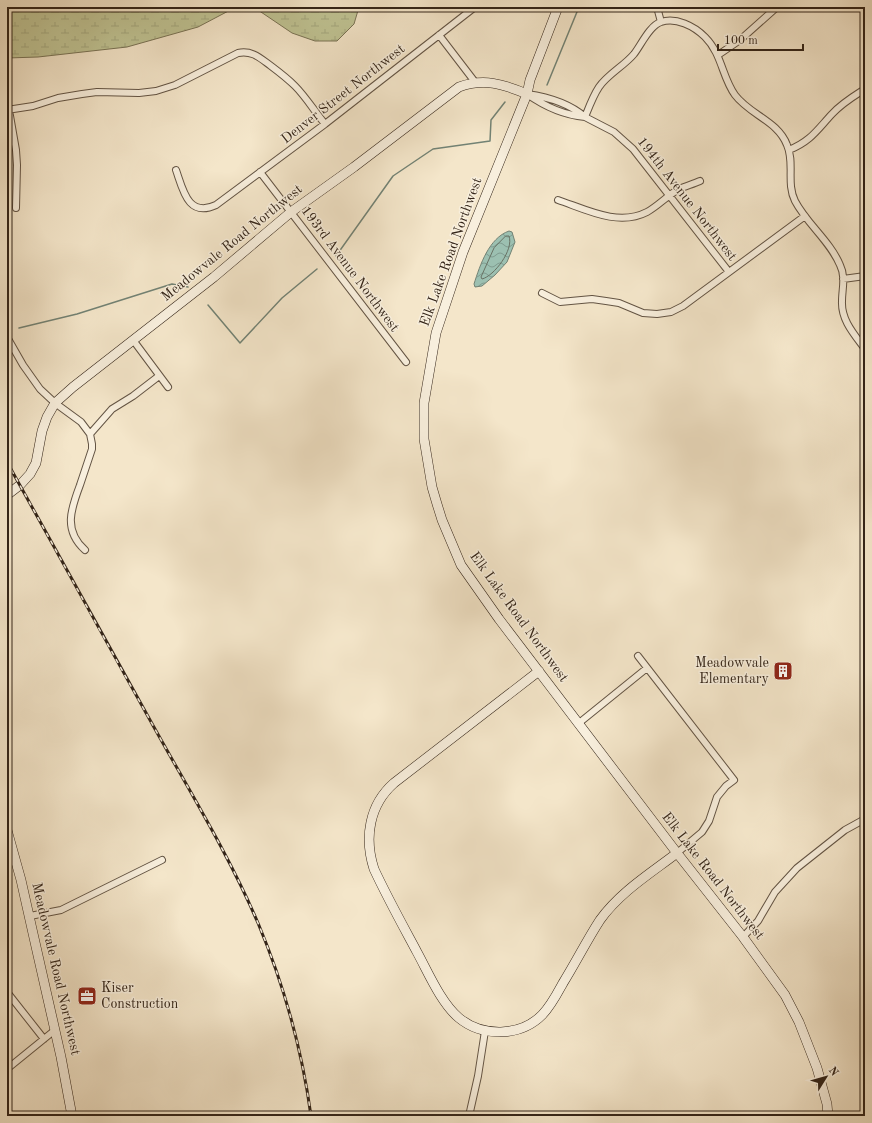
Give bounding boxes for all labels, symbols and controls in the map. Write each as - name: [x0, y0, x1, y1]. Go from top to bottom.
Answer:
- scale bar: [718, 26, 803, 52]
- text: 100 m: [724, 35, 758, 47]
- street label: Denver Street Northwest: [279, 42, 407, 146]
- street label: 194th Avenue Northwest: [634, 134, 740, 264]
- street label: Elk Lake Road Northwest: [418, 176, 485, 328]
- street label: Meadowvale Road Northwest: [159, 182, 305, 304]
- street label: 193rd Avenue Northwest: [298, 204, 402, 335]
- street label: Elk Lake Road Northwest: [467, 549, 571, 685]
- place label: Meadowvale Elementary: [695, 656, 770, 686]
- building icon: Meadowvale Elementary: [772, 660, 794, 682]
- street label: Elk Lake Road Northwest: [659, 810, 767, 942]
- street label: Meadowvale Road Northwest: [29, 881, 83, 1057]
- place label: Kiser Construction: [101, 981, 179, 1011]
- office icon: Kiser Construction: [76, 985, 98, 1007]
- north arrow: [806, 1057, 846, 1097]
- text: N: [826, 1065, 840, 1079]

